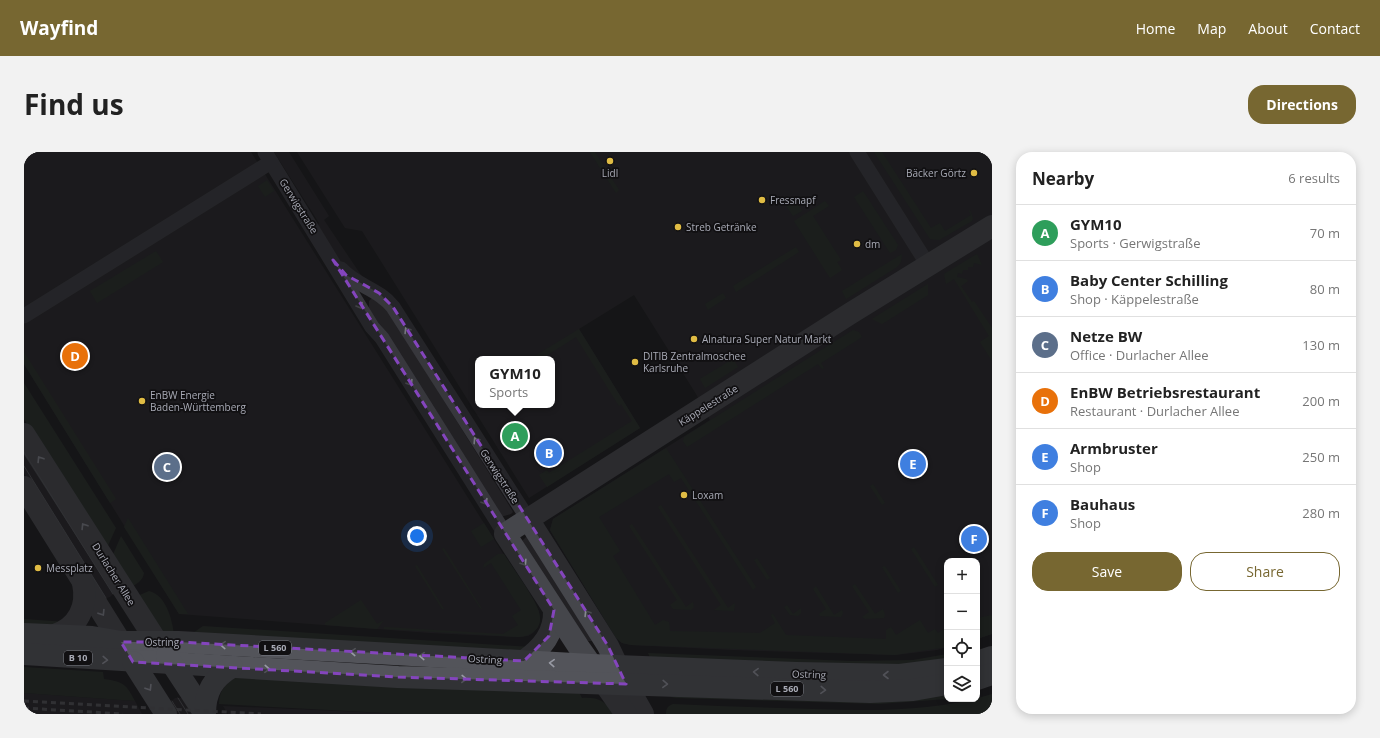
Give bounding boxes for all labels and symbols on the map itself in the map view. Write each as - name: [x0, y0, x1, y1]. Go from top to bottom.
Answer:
- marker: Lidl: [605, 156, 615, 166]
- place label: Lidl: [602, 166, 618, 180]
- place label: Bäcker Görtz: [906, 166, 966, 180]
- marker: Bäcker Görtz: [969, 168, 979, 178]
- street label: Gerwigstraße: [277, 176, 322, 237]
- place label: Fressnapf: [770, 193, 816, 207]
- marker: Fressnapf: [757, 195, 767, 205]
- place label: Streb Getränke: [686, 220, 757, 234]
- marker: Streb Getränke: [673, 222, 683, 232]
- place label: dm: [865, 237, 880, 251]
- marker: dm: [852, 239, 862, 249]
- one-way arrow: [355, 302, 362, 309]
- one-way arrow: [405, 327, 412, 334]
- place label: Alnatura Super Natur Markt: [702, 332, 832, 346]
- marker: Alnatura Super Natur Markt: [689, 334, 699, 344]
- pin: D: [62, 341, 88, 371]
- place label: DITIB Zentralmoschee Karlsruhe: [643, 349, 746, 375]
- marker: DITIB Zentralmoschee Karlsruhe: [630, 357, 640, 367]
- one-way arrow: [405, 379, 413, 386]
- street label: Käppelestraße: [676, 381, 741, 429]
- place label: EnBW Energie Baden-Württemberg: [150, 388, 246, 414]
- marker: EnBW Energie Baden-Württemberg: [137, 396, 147, 406]
- pin: A: [502, 421, 528, 451]
- one-way arrow: [474, 437, 481, 444]
- pin: B: [536, 438, 562, 468]
- street label: Gerwigstraße: [477, 446, 523, 506]
- pin: E: [900, 449, 926, 479]
- pin: C: [154, 452, 180, 482]
- one-way arrow: [37, 456, 44, 463]
- place label: Loxam: [692, 488, 723, 502]
- marker: Loxam: [679, 490, 689, 500]
- one-way arrow: [480, 498, 488, 505]
- one-way arrow: [81, 523, 89, 530]
- pin: F: [961, 524, 987, 554]
- your location: [407, 526, 427, 546]
- street label: Durlacher Allee: [89, 540, 139, 608]
- one-way arrow: [519, 559, 527, 566]
- place label: Messplatz: [46, 561, 93, 575]
- marker: Messplatz: [33, 563, 43, 573]
- one-way arrow: [97, 609, 105, 616]
- one-way arrow: [584, 610, 592, 617]
- street label: Ostring: [145, 635, 180, 649]
- one-way arrow: [220, 640, 226, 649]
- road number: L 560: [259, 641, 291, 655]
- one-way arrow: [350, 648, 356, 657]
- road number: B 10: [64, 651, 92, 665]
- street label: Ostring: [468, 651, 503, 667]
- one-way arrow: [419, 652, 425, 661]
- one-way arrow: [102, 656, 108, 665]
- one-way arrow: [549, 659, 555, 667]
- one-way arrow: [264, 665, 270, 673]
- street label: Ostring: [792, 666, 827, 682]
- one-way arrow: [753, 668, 759, 676]
- one-way arrow: [883, 671, 889, 679]
- one-way arrow: [461, 675, 467, 683]
- one-way arrow: [662, 680, 668, 689]
- road number: L 560: [771, 682, 803, 696]
- one-way arrow: [144, 684, 152, 691]
- one-way arrow: [820, 686, 826, 695]

